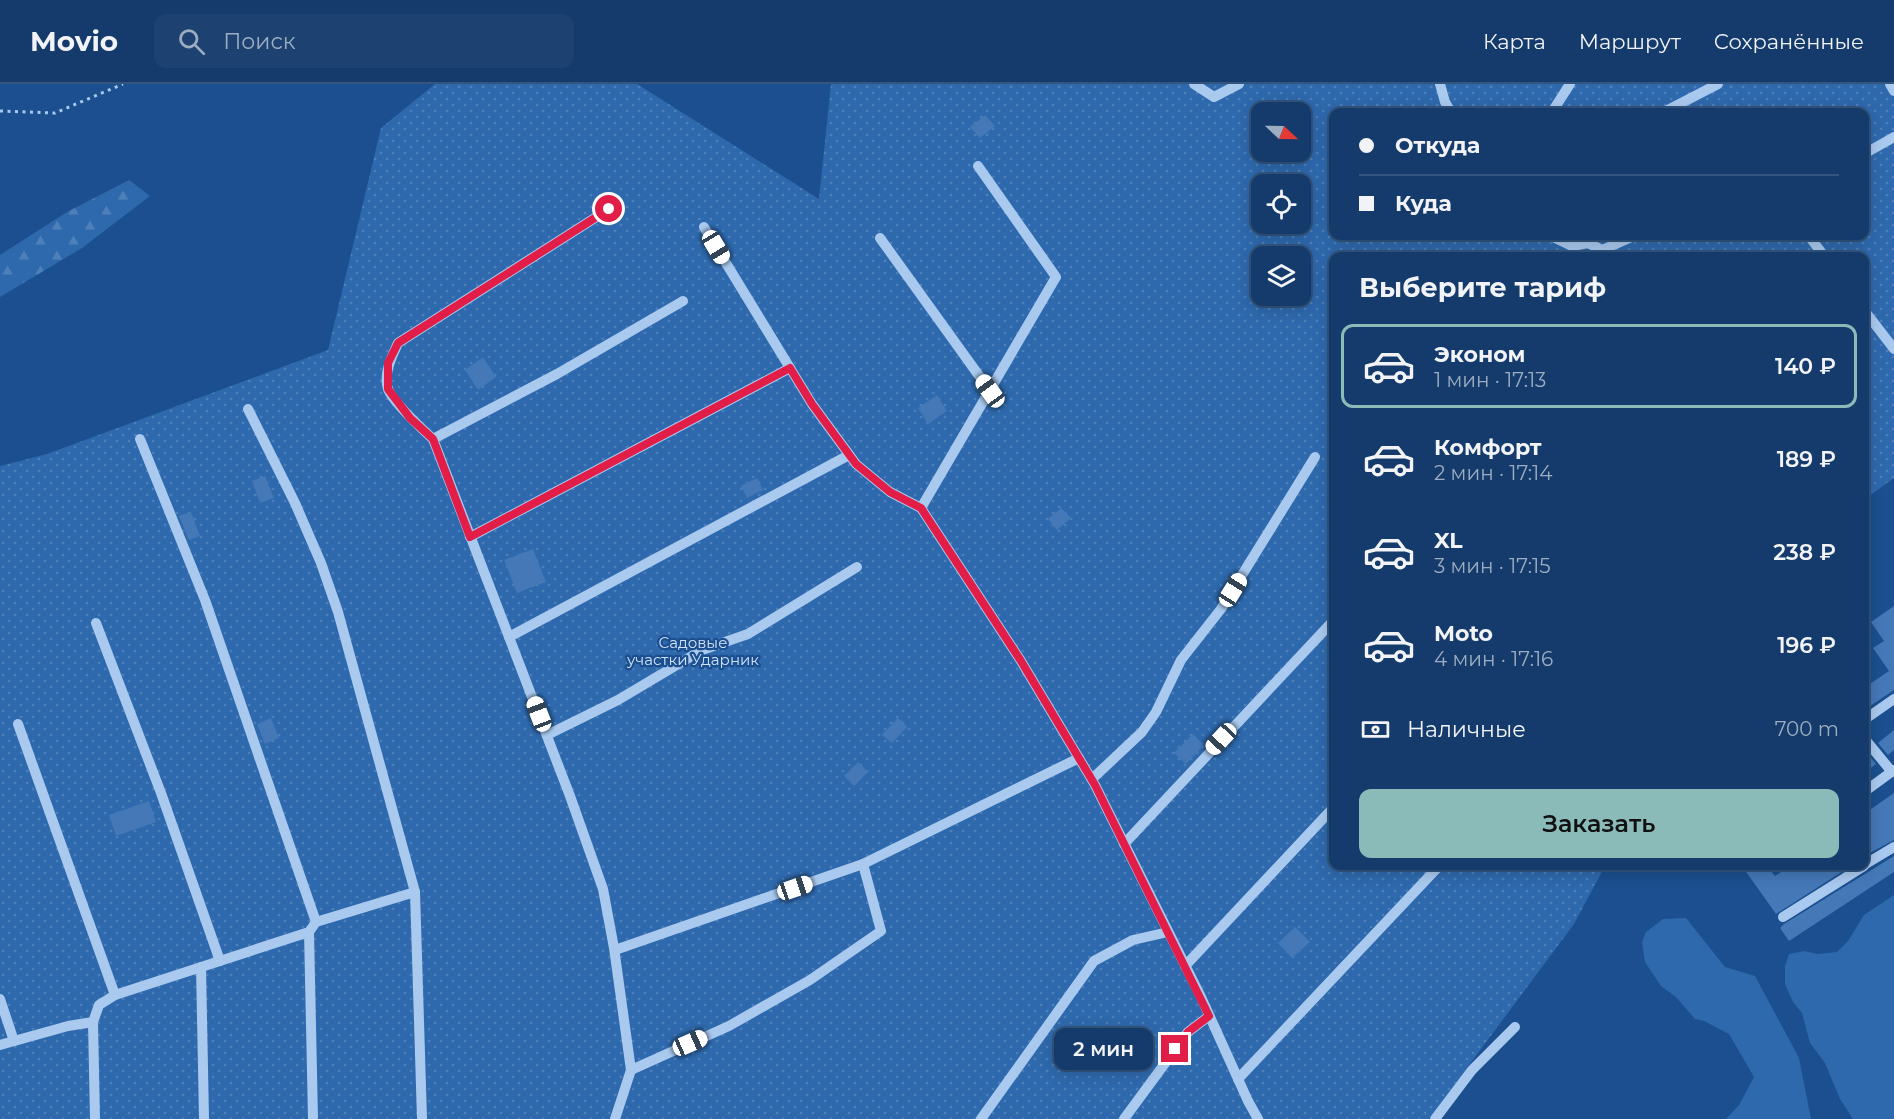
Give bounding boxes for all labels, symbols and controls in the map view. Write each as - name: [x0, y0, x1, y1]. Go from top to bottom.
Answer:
- search box: [154, 14, 574, 68]
- text: Movio: [30, 24, 118, 58]
- icon: search: [175, 25, 208, 58]
- text: Поиск: [223, 28, 296, 55]
- text: Карта: [1483, 29, 1546, 54]
- text: Маршрут: [1579, 29, 1681, 54]
- text: Сохранённые: [1714, 29, 1864, 54]
- north arrow: [1251, 102, 1311, 162]
- map controls: [1251, 102, 1311, 306]
- text: Откуда: [1395, 132, 1480, 159]
- button: locate: [1251, 174, 1311, 234]
- text: Куда: [1395, 190, 1452, 217]
- route start: [595, 195, 622, 222]
- car: [699, 227, 733, 267]
- button: layers: [1251, 246, 1311, 306]
- text: Выберите тариф: [1359, 271, 1606, 304]
- icon: car: [1362, 339, 1416, 393]
- text: Эконом: [1434, 341, 1525, 368]
- text: 140 ₽: [1775, 353, 1836, 380]
- text: 1 мин · 17:13: [1434, 368, 1546, 392]
- car: [972, 371, 1008, 411]
- icon: car: [1362, 432, 1416, 486]
- text: Комфорт: [1434, 434, 1542, 461]
- text: 189 ₽: [1777, 446, 1836, 473]
- text: 2 мин · 17:14: [1434, 461, 1552, 485]
- icon: car: [1362, 525, 1416, 579]
- text: XL: [1434, 527, 1463, 554]
- text: 238 ₽: [1773, 539, 1836, 566]
- text: 3 мин · 17:15: [1434, 554, 1550, 578]
- car: [1216, 570, 1250, 610]
- icon: car: [1362, 618, 1416, 672]
- text: Moto: [1434, 620, 1493, 647]
- text: 196 ₽: [1777, 632, 1836, 659]
- park label: Садовые участки Ударник: [626, 633, 759, 669]
- text: 4 мин · 17:16: [1434, 647, 1553, 671]
- car: [524, 694, 554, 734]
- icon: cash: [1359, 713, 1392, 746]
- text: Наличные: [1407, 716, 1526, 743]
- text: 700 m: [1775, 717, 1839, 741]
- car: [1202, 720, 1240, 758]
- button: Заказать: [1359, 789, 1839, 858]
- car: [775, 874, 815, 902]
- car: [670, 1027, 710, 1059]
- callout: 2 мин: [1055, 1028, 1154, 1070]
- route end: [1161, 1035, 1188, 1062]
- text: 2 мин: [1073, 1037, 1134, 1061]

